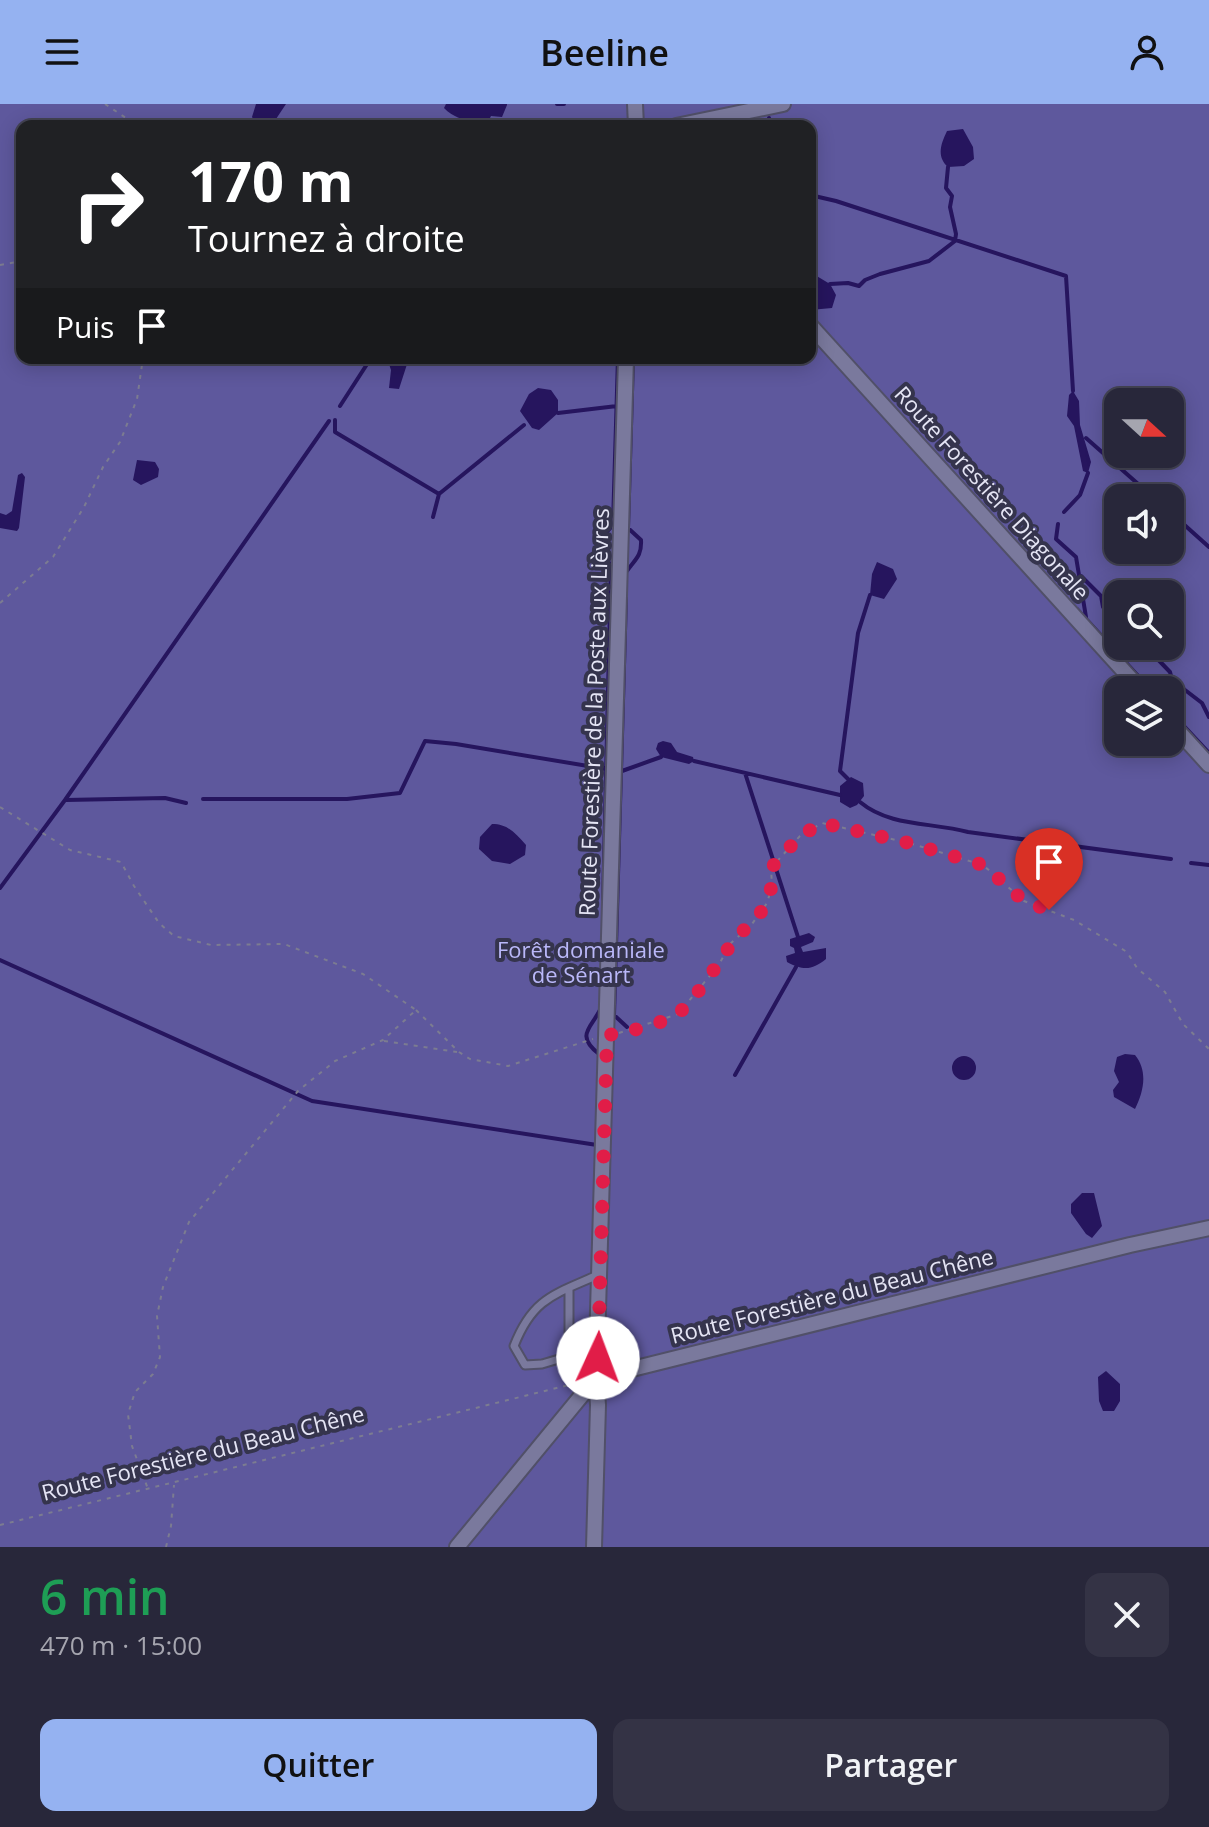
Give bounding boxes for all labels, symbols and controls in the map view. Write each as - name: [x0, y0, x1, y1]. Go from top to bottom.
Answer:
- text: Beeline: [540, 28, 669, 77]
- icon: menu: [40, 30, 84, 74]
- icon: person: [1125, 30, 1169, 74]
- text: 170 m: [188, 142, 354, 218]
- icon: right: [56, 152, 160, 256]
- text: Tournez à droite: [188, 214, 465, 263]
- icon: arrive: [130, 304, 174, 348]
- text: Puis: [56, 306, 114, 347]
- street label: Route Forestière Diagonale: [889, 379, 1097, 606]
- north arrow: [1104, 388, 1184, 468]
- map controls: [1104, 388, 1184, 756]
- button: sound: [1104, 484, 1184, 564]
- street label: Route Forestière de la Poste aux Lièvres: [571, 507, 615, 917]
- button: search: [1104, 580, 1184, 660]
- button: layers: [1104, 676, 1184, 756]
- pin: [1015, 828, 1083, 910]
- icon: arrive: [1027, 840, 1071, 884]
- park label: Forêt domaniale de Sénart: [497, 934, 665, 989]
- street label: Route Forestière du Beau Chêne: [667, 1240, 996, 1350]
- position arrow: [556, 1316, 640, 1400]
- street label: Route Forestière du Beau Chêne: [38, 1397, 367, 1507]
- text: 6 min: [40, 1564, 170, 1629]
- button: close: [1085, 1573, 1169, 1657]
- text: 470 m · 15:00: [40, 1627, 202, 1663]
- button: Quitter: [40, 1719, 597, 1811]
- button: Partager: [613, 1719, 1169, 1811]

